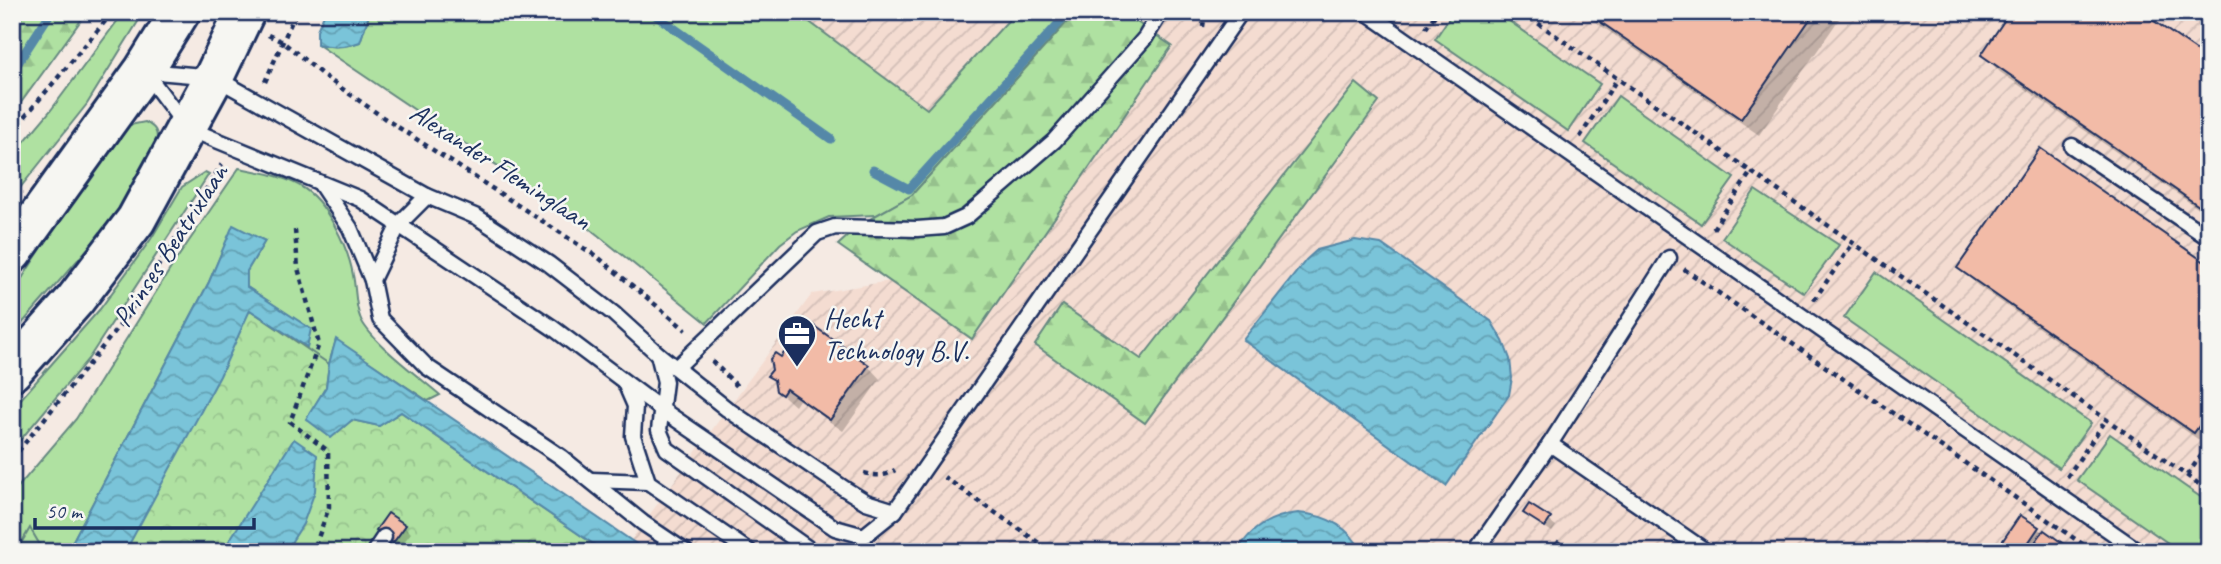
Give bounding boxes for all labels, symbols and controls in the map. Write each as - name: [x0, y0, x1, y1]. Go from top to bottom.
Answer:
- street label: Alexander Fleminglaan: [404, 94, 599, 238]
- street label: Prinses Beatrixlaan: [104, 156, 236, 333]
- place label: Hecht Technology B.V.: [824, 301, 969, 368]
- office icon: Hecht Technology B.V.: [776, 313, 818, 368]
- scale bar: [35, 487, 254, 531]
- text: 50 m: [46, 498, 84, 524]

